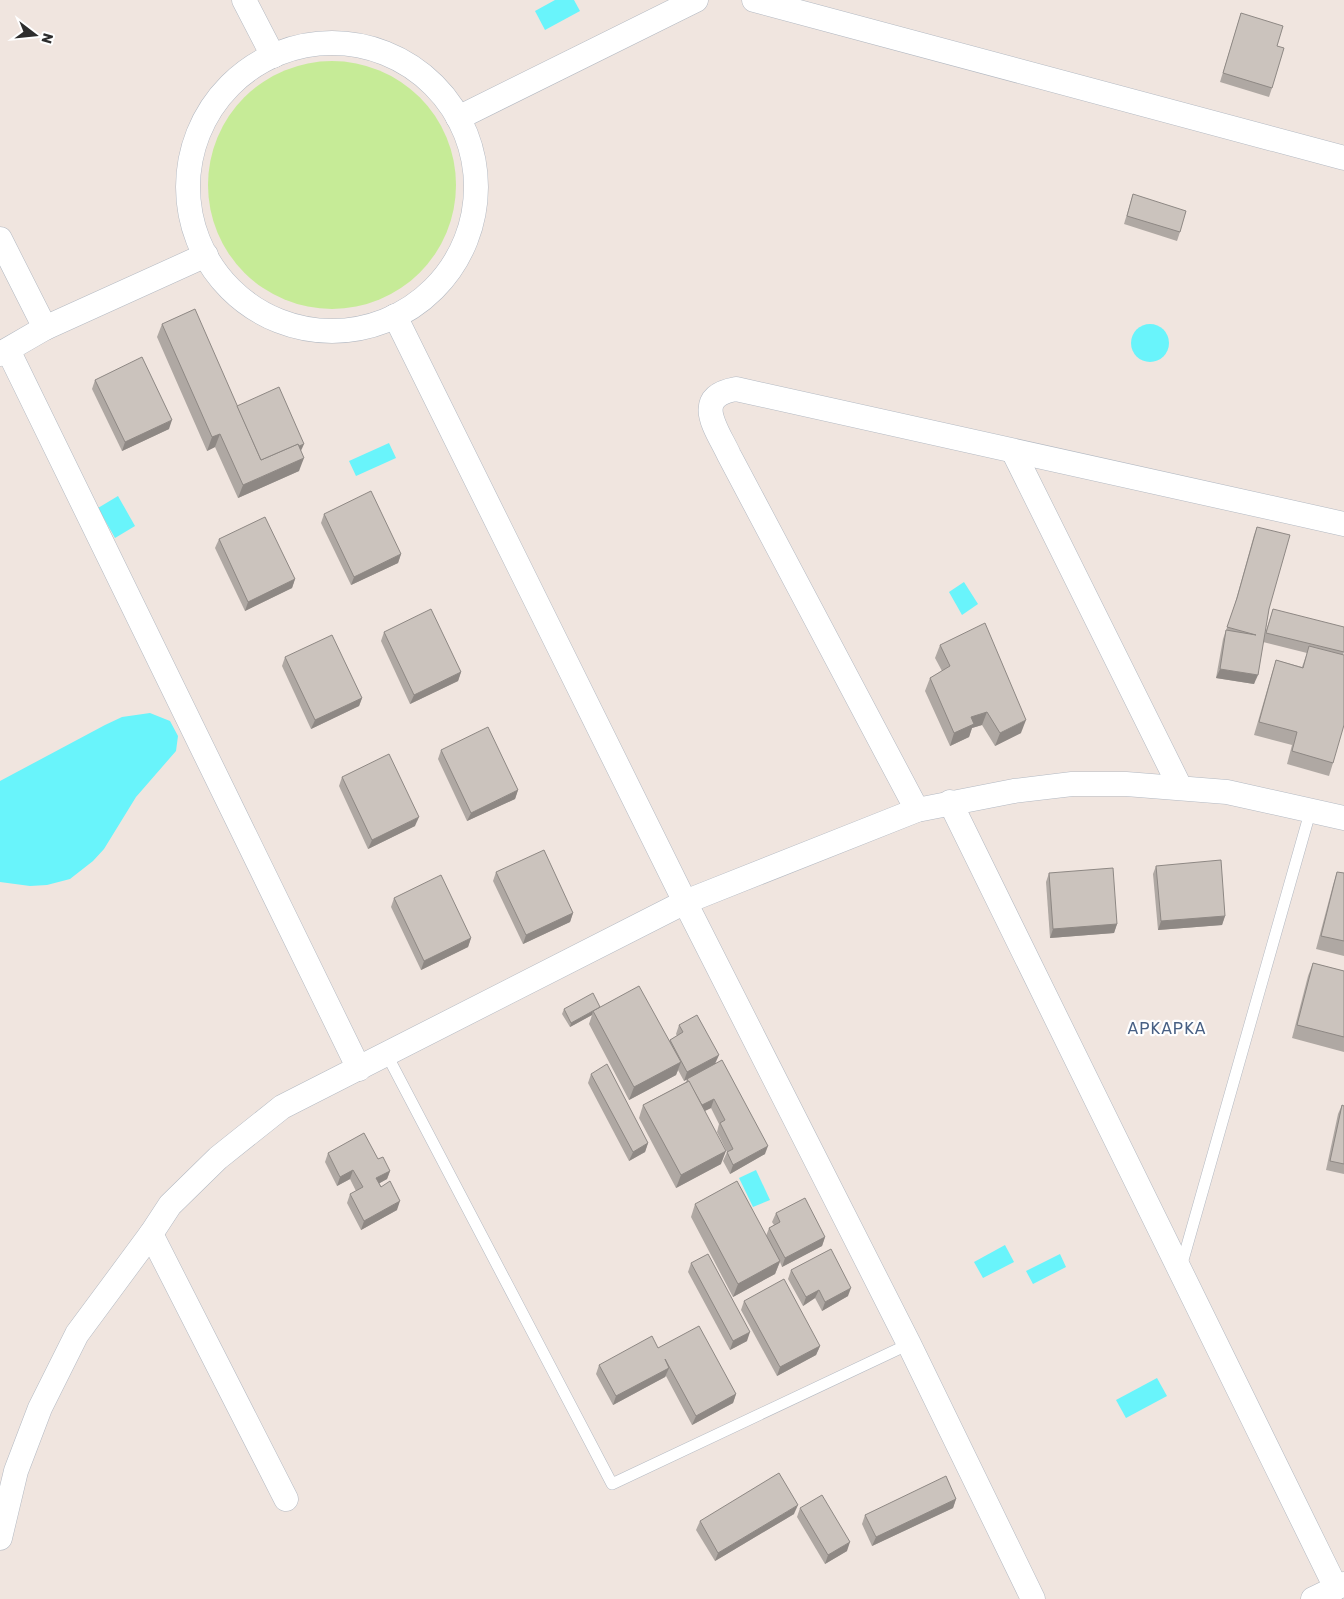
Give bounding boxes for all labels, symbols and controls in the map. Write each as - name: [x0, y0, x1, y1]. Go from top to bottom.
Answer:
- north arrow: [10, 10, 60, 60]
- text: N: [37, 31, 57, 46]
- district label: APKAPKA: [1128, 1019, 1206, 1038]

